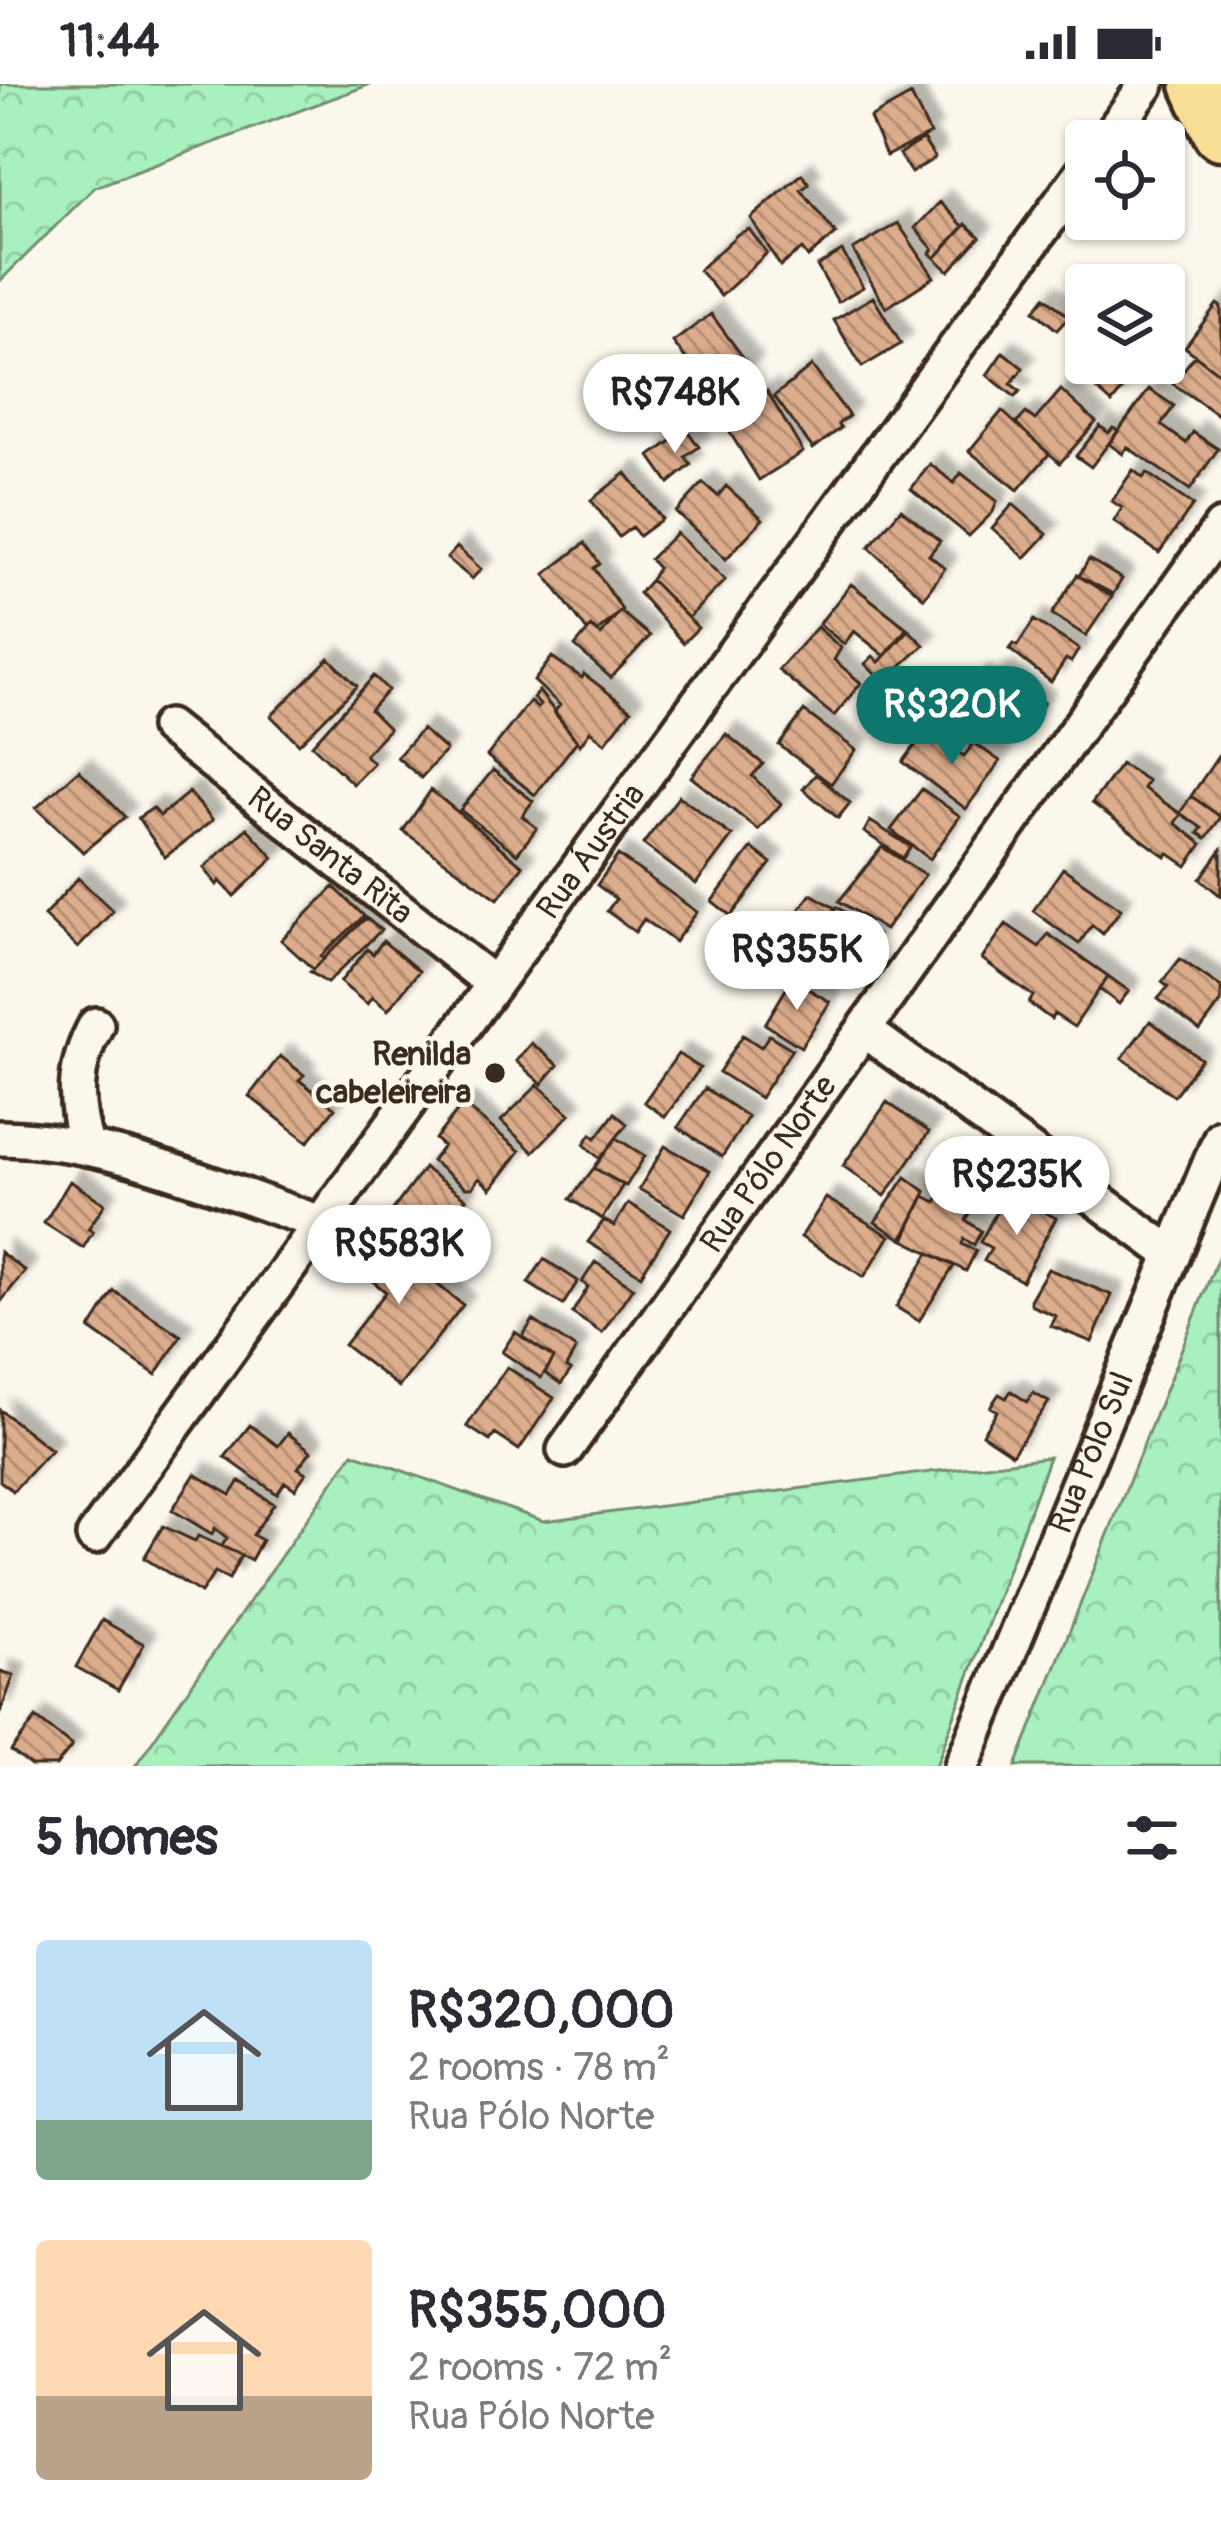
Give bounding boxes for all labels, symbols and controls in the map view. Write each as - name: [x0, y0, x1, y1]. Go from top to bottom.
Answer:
- text: 11:44: [60, 14, 159, 70]
- map controls: [1065, 120, 1185, 384]
- button: locate: [1065, 120, 1185, 240]
- button: layers: [1065, 264, 1185, 384]
- pin: R$748K: [577, 354, 773, 456]
- text: R$748K: [610, 368, 740, 417]
- pin: R$320K: [854, 666, 1050, 768]
- text: R$320K: [883, 680, 1021, 729]
- street label: Rua Áustria: [528, 775, 654, 927]
- street label: Rua Santa Rita: [239, 777, 422, 933]
- pin: R$355K: [699, 911, 895, 1013]
- text: R$355K: [731, 925, 863, 974]
- place label: Renilda cabeleireira: [315, 1034, 471, 1113]
- marker: Renilda cabeleireira: [482, 1060, 508, 1086]
- street label: Rua Pólo Norte: [691, 1067, 846, 1261]
- pin: R$235K: [919, 1136, 1115, 1238]
- text: R$235K: [952, 1150, 1082, 1199]
- pin: R$583K: [301, 1205, 497, 1307]
- text: R$583K: [334, 1219, 464, 1268]
- street label: Rua Pólo Sul: [1040, 1366, 1143, 1539]
- icon: filters: [1119, 1805, 1185, 1871]
- text: 5 homes: [36, 1806, 218, 1870]
- text: R$320,000: [408, 1979, 674, 2043]
- icon: home: [132, 1988, 276, 2132]
- text: 2 rooms · 78 m²: [408, 2043, 670, 2092]
- text: Rua Pólo Norte: [408, 2092, 655, 2141]
- text: R$355,000: [408, 2279, 666, 2343]
- icon: home: [132, 2288, 276, 2432]
- text: 2 rooms · 72 m²: [408, 2343, 672, 2392]
- text: Rua Pólo Norte: [408, 2392, 655, 2441]

